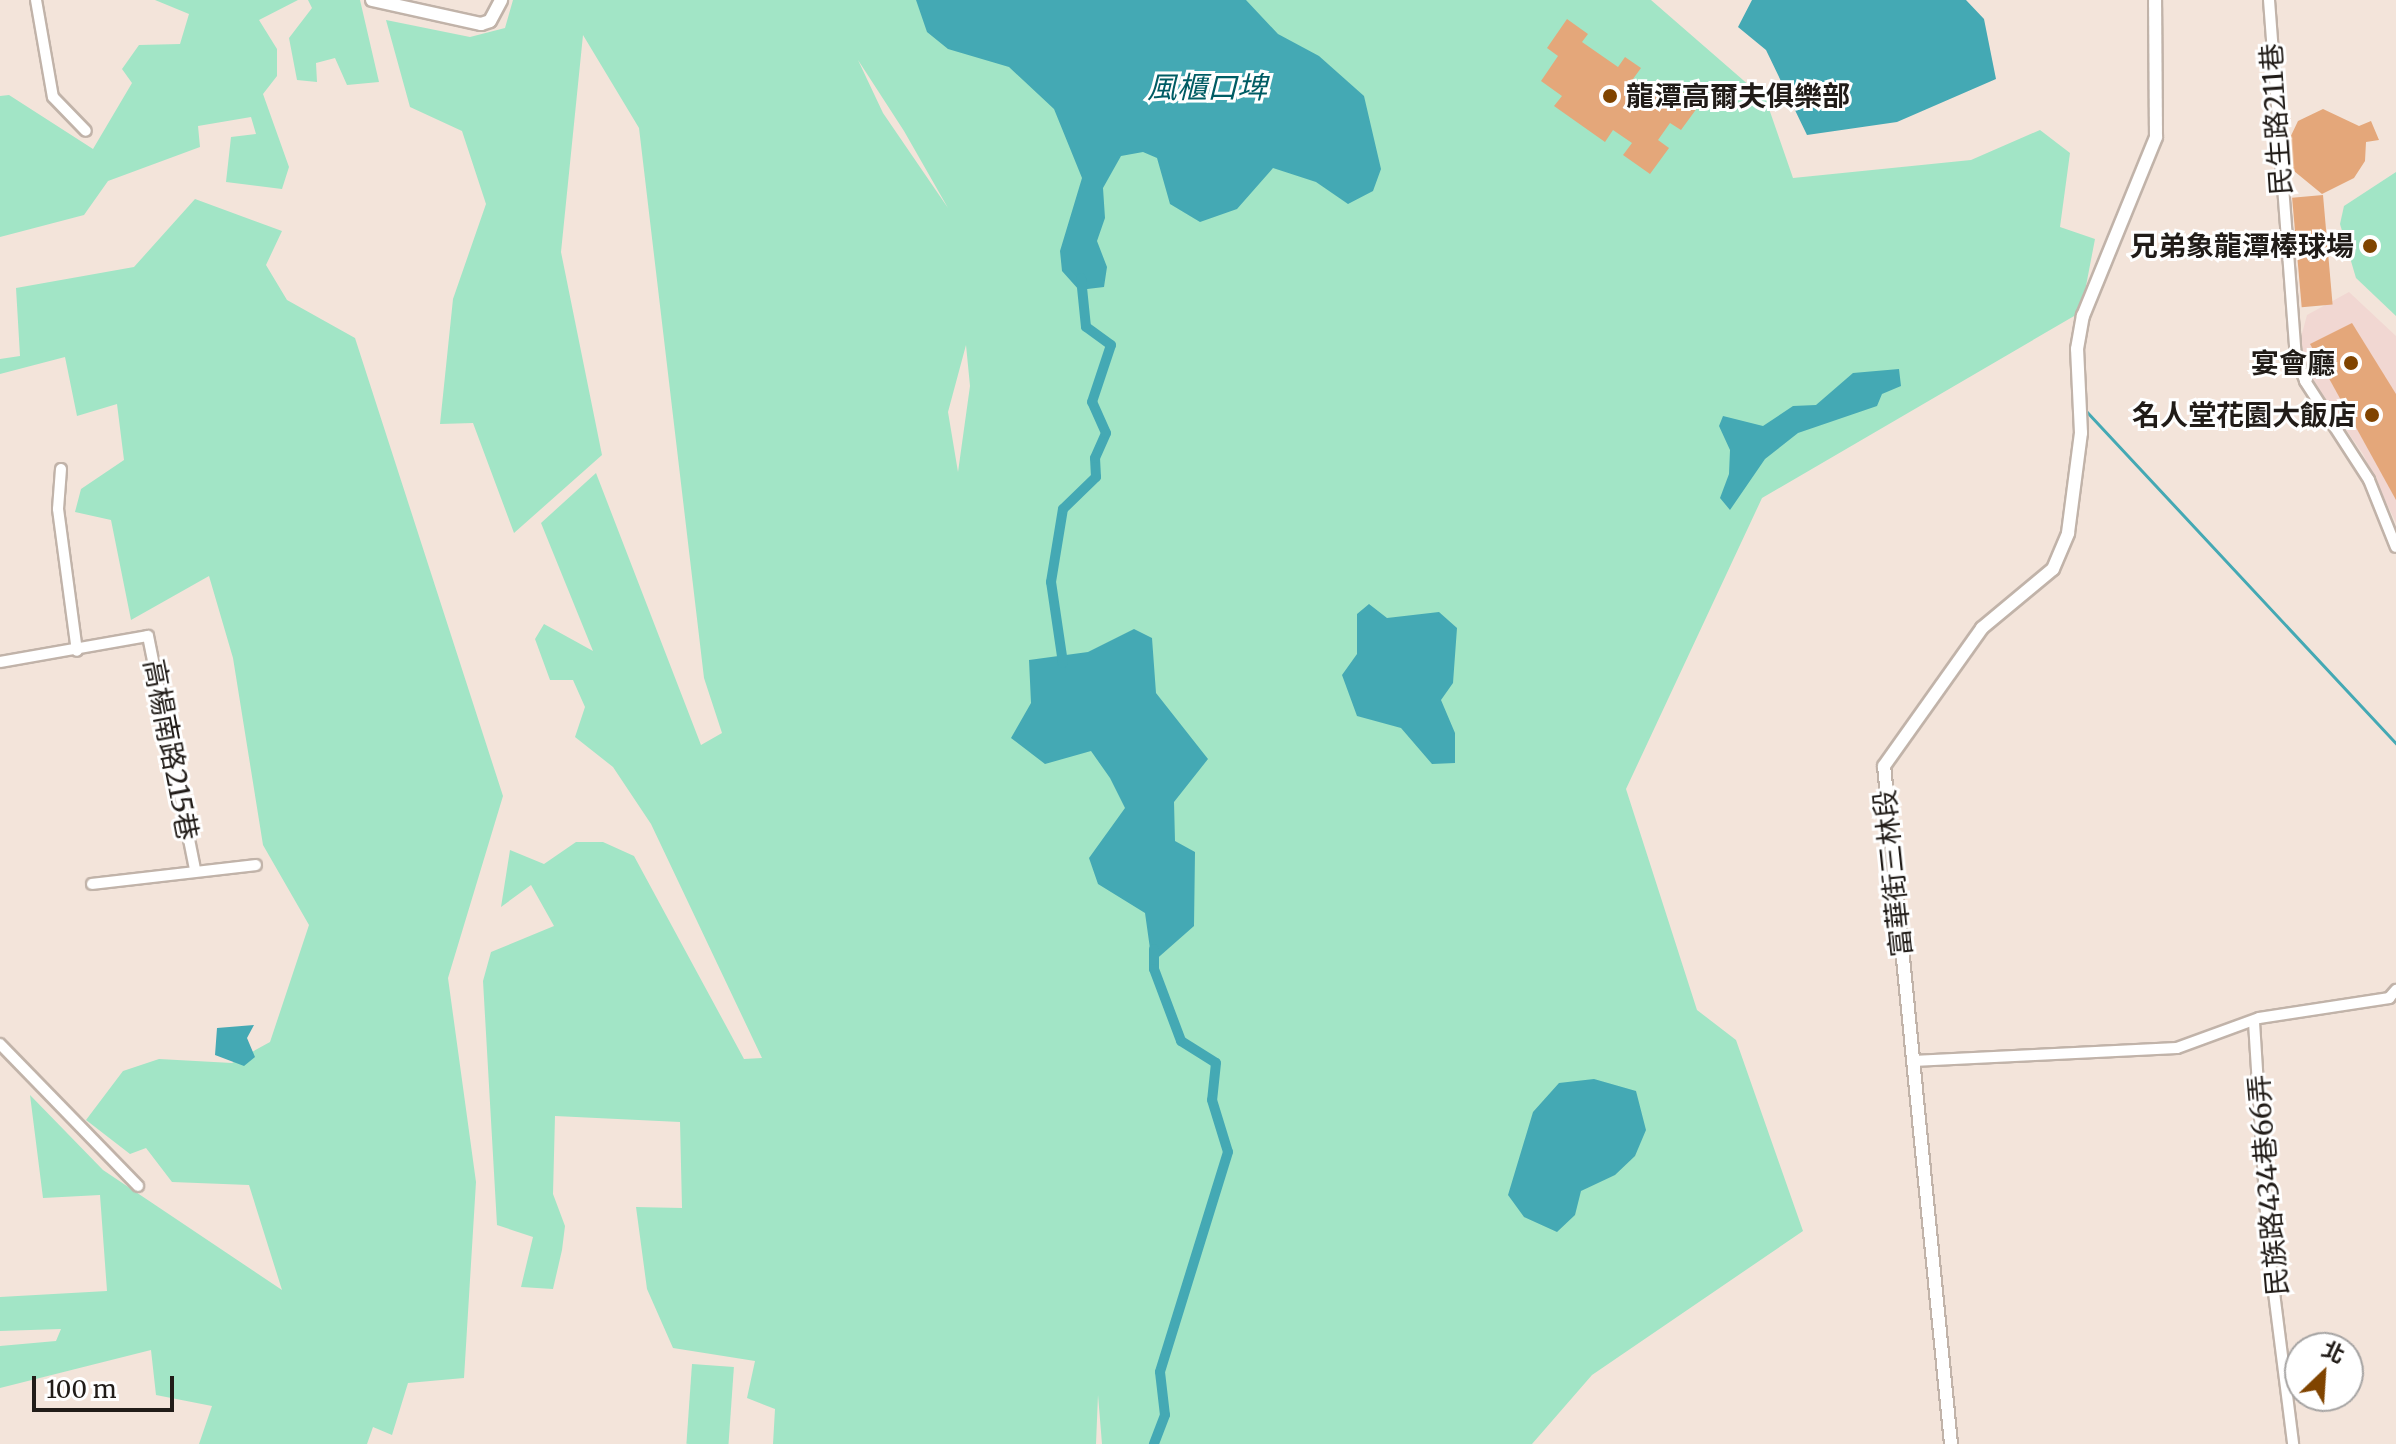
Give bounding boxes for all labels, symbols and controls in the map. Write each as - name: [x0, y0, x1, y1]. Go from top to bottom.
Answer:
- street label: 民生路211巷: [2254, 42, 2298, 196]
- water label: 風櫃口埤: [1147, 69, 1267, 105]
- place label: 龍潭高爾夫俱樂部: [1626, 79, 1850, 113]
- marker: 龍潭高爾夫俱樂部: [1601, 87, 1619, 105]
- place label: 兄弟象龍潭棒球場: [2130, 229, 2354, 263]
- marker: 兄弟象龍潭棒球場: [2361, 237, 2379, 255]
- place label: 宴會廳: [2251, 346, 2335, 380]
- marker: 宴會廳: [2342, 354, 2360, 372]
- place label: 名人堂花園大飯店: [2132, 398, 2356, 432]
- marker: 名人堂花園大飯店: [2363, 406, 2381, 424]
- street label: 高楊南路215巷: [137, 657, 205, 843]
- street label: 富華街三林段: [1868, 788, 1918, 958]
- street label: 民族路434巷66弄: [2242, 1073, 2294, 1297]
- north arrow: [2284, 1332, 2364, 1412]
- text: 北: [2317, 1335, 2349, 1369]
- scale bar: [36, 1360, 178, 1410]
- text: 100 m: [46, 1374, 116, 1405]

